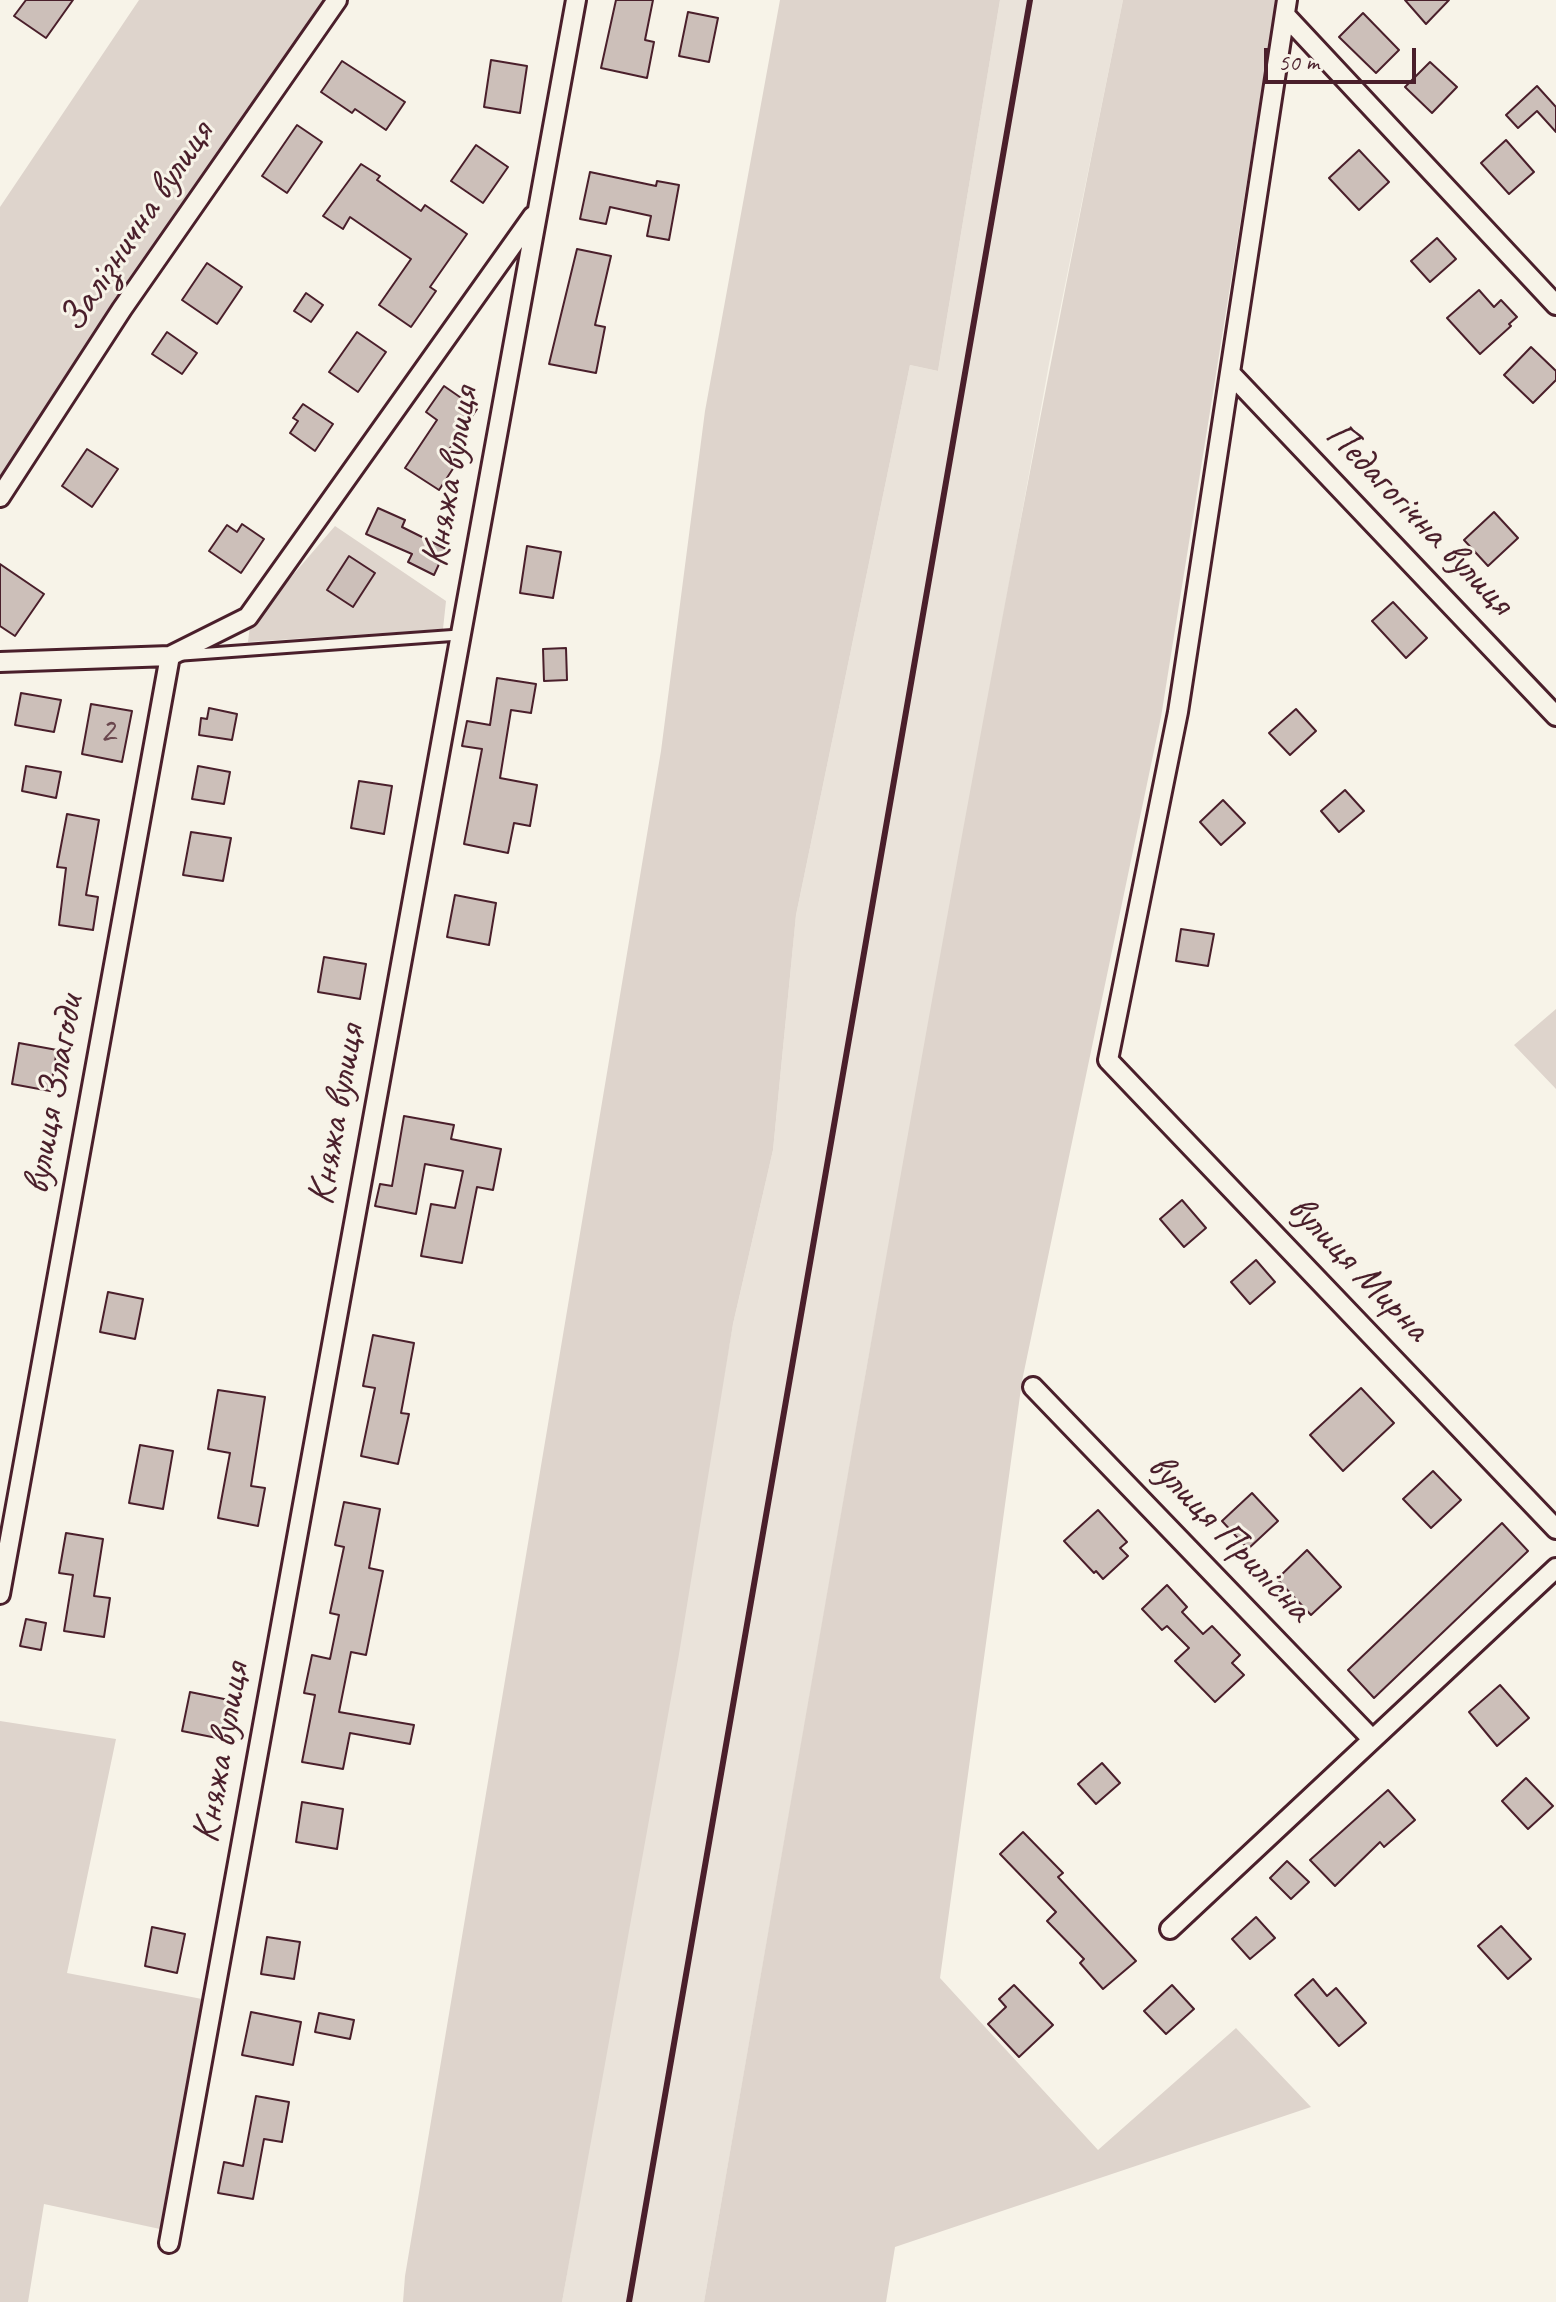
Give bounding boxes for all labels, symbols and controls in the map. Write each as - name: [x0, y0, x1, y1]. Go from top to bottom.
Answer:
- scale bar: [1268, 32, 1420, 82]
- text: 50 m: [1278, 47, 1319, 77]
- street label: Залізнична вулиця: [49, 113, 225, 341]
- street label: Княжа вулиця: [412, 383, 490, 571]
- street label: Педагогічна вулиця: [1315, 412, 1523, 626]
- house number: 2: [99, 711, 115, 755]
- street label: вулиця Злагоди: [13, 992, 95, 1198]
- street label: Княжа вулиця: [298, 1021, 376, 1209]
- street label: вулиця Мирна: [1277, 1186, 1439, 1352]
- street label: вулиця Прилісна: [1137, 1444, 1321, 1632]
- street label: Княжа вулиця: [183, 1659, 261, 1847]

